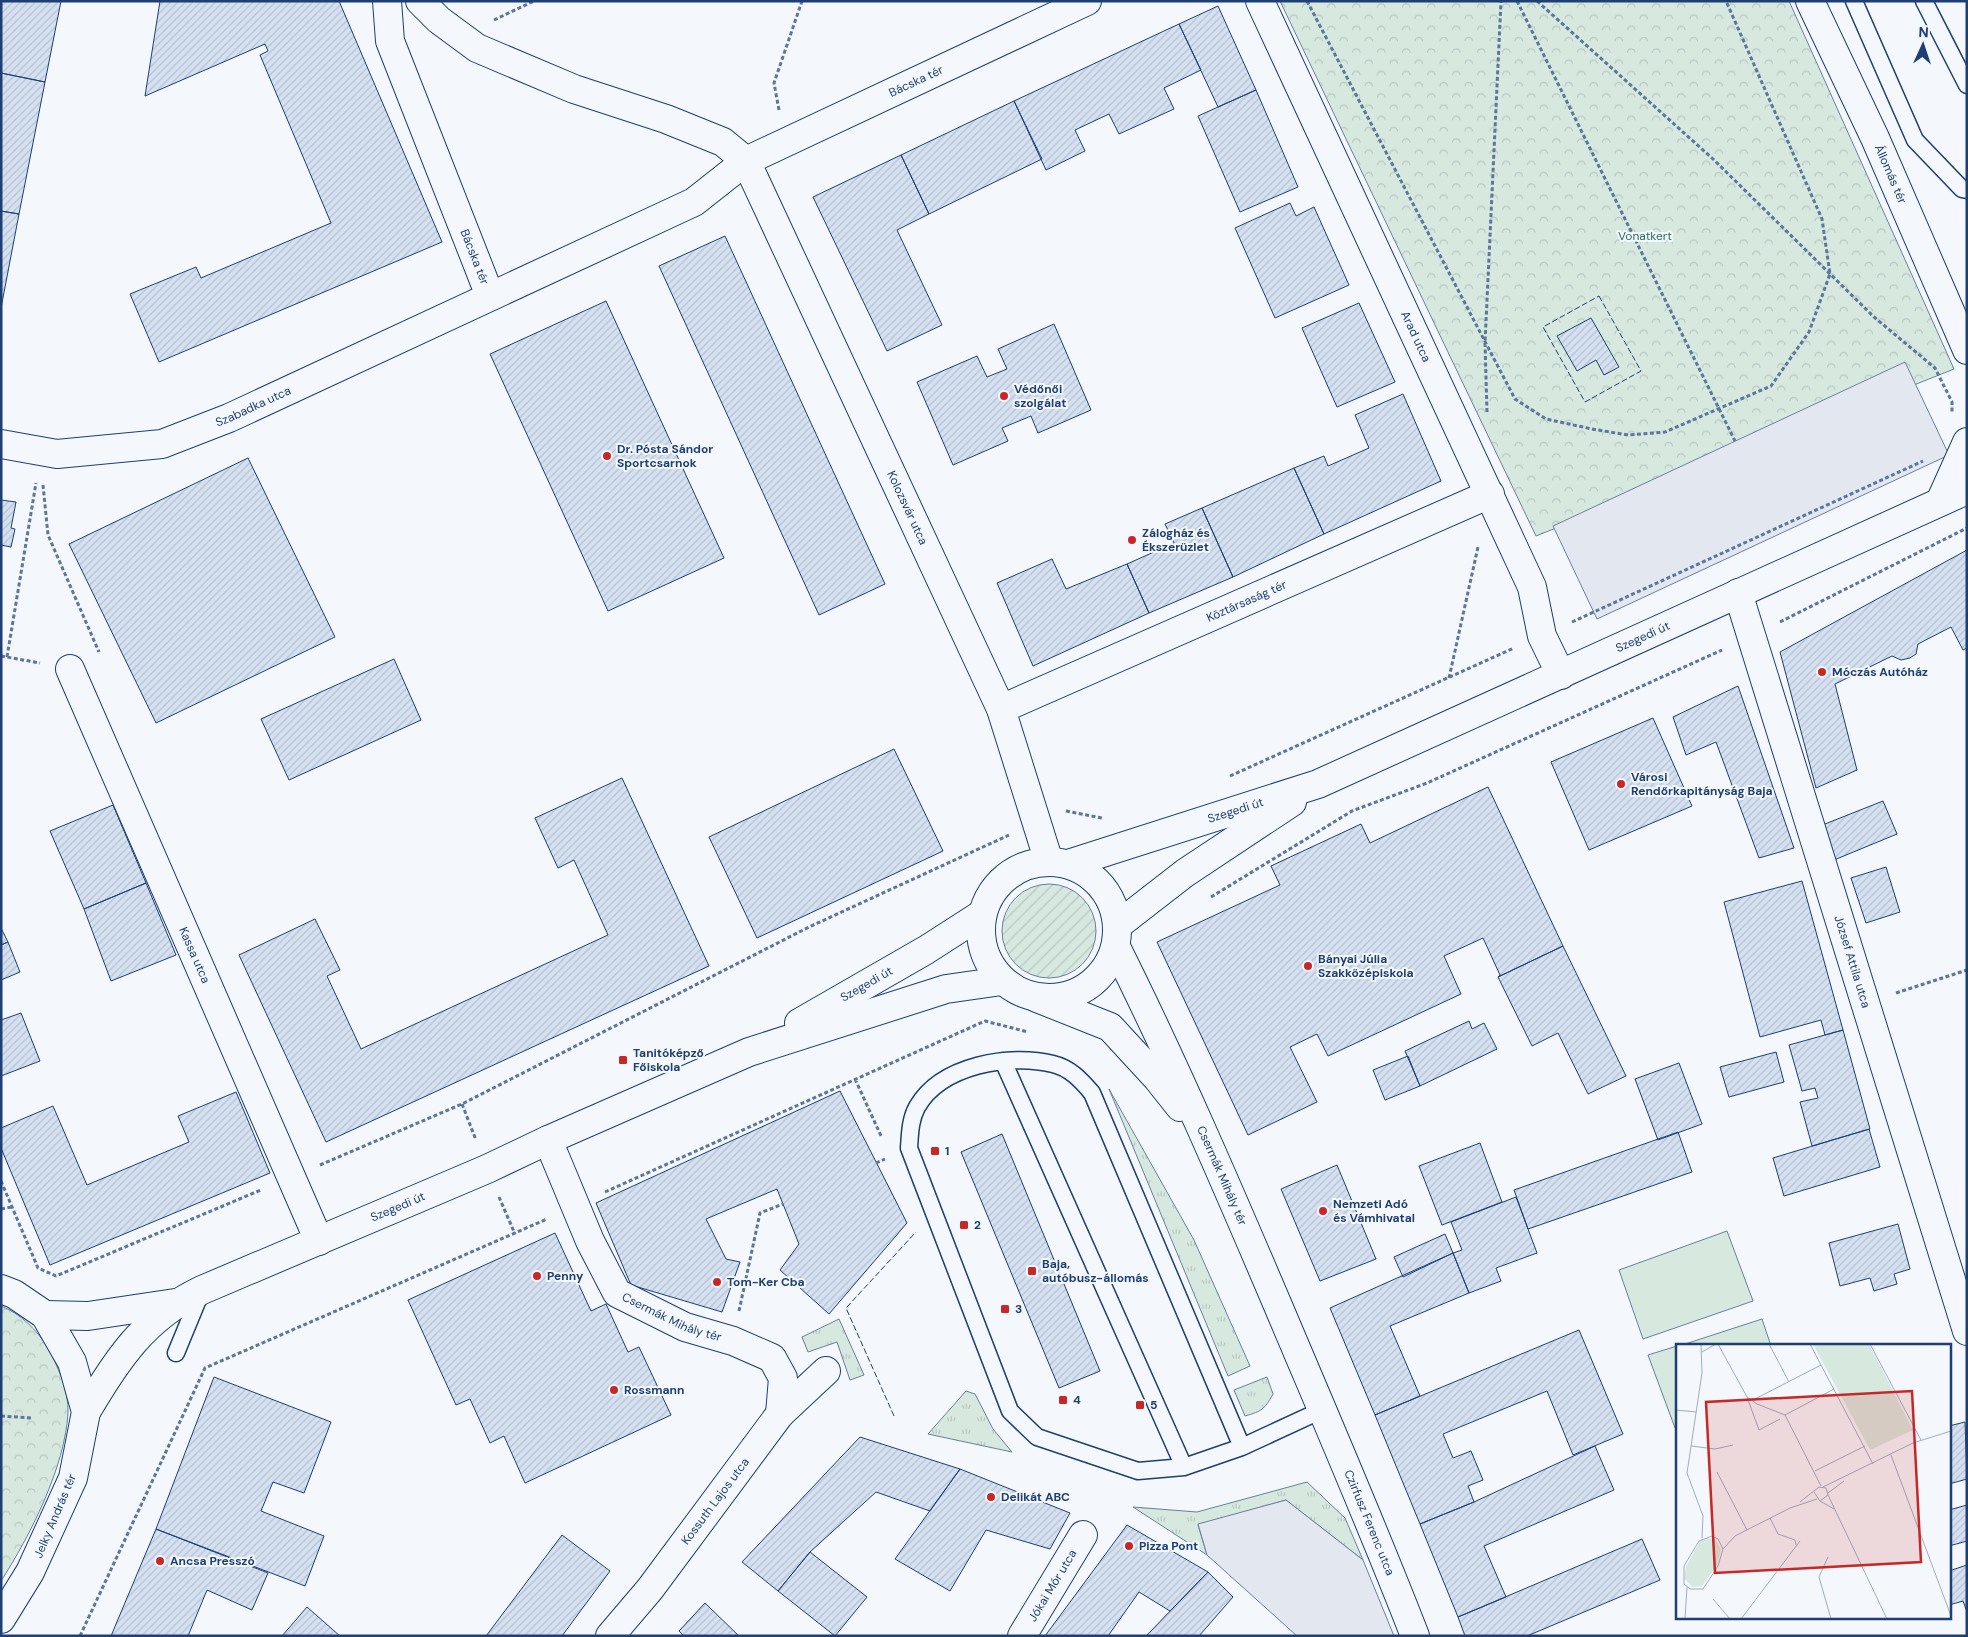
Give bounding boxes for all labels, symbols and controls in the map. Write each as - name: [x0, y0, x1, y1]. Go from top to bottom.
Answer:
- north arrow: [1898, 20, 1948, 70]
- text: N: [1918, 23, 1929, 41]
- street label: Bácska tér: [886, 61, 946, 101]
- street label: Állomás tér: [1871, 142, 1911, 207]
- street label: Bácska tér: [457, 227, 493, 287]
- park label: Vonatkert: [1618, 228, 1672, 244]
- street label: Arad utca: [1397, 309, 1435, 365]
- place label: Védőnői szolgálat: [1014, 381, 1066, 411]
- street label: Szabadka utca: [213, 382, 293, 430]
- marker: Védőnői szolgálat: [998, 390, 1010, 402]
- place label: Dr. Pósta Sándor Sportcsarnok: [617, 441, 713, 471]
- marker: Dr. Pósta Sándor Sportcsarnok: [601, 450, 613, 462]
- street label: Kolozsvár utca: [883, 468, 931, 547]
- place label: Zálogház és Ékszerüzlet: [1142, 525, 1210, 555]
- marker: Zálogház és Ékszerüzlet: [1126, 534, 1138, 546]
- street label: Köztársaság tér: [1204, 576, 1289, 626]
- street label: Szegedi út: [1613, 618, 1673, 656]
- place label: Móczás Autóház: [1832, 664, 1928, 680]
- marker: Móczás Autóház: [1816, 666, 1828, 678]
- place label: Városi Rendőrkapitányság Baja: [1631, 769, 1773, 799]
- marker: Városi Rendőrkapitányság Baja: [1615, 778, 1627, 790]
- street label: Szegedi út: [1206, 794, 1266, 827]
- street label: József Attila utca: [1831, 914, 1874, 1010]
- street label: Kassa utca: [175, 924, 214, 986]
- place label: Bányai Júlia Szakközépiskola: [1318, 951, 1413, 981]
- marker: Bányai Júlia Szakközépiskola: [1302, 960, 1314, 972]
- street label: Szegedi út: [838, 963, 896, 1005]
- place label: Tanitóképző Főiskola: [633, 1045, 704, 1075]
- marker: Tanitóképző Főiskola: [617, 1054, 629, 1066]
- street label: Csermák Mihály tér: [1193, 1123, 1251, 1228]
- place label: 1: [945, 1143, 949, 1159]
- marker: 1: [929, 1145, 941, 1157]
- street label: Szegedi út: [368, 1188, 428, 1226]
- place label: Nemzeti Adó és Vámhivatal: [1333, 1196, 1415, 1226]
- marker: Nemzeti Adó és Vámhivatal: [1317, 1205, 1329, 1217]
- place label: 2: [974, 1217, 981, 1233]
- marker: 2: [958, 1219, 970, 1231]
- place label: Baja, autóbusz-állomás: [1042, 1256, 1149, 1286]
- marker: Baja, autóbusz-állomás: [1026, 1265, 1038, 1277]
- place label: Penny: [547, 1268, 584, 1284]
- marker: Penny: [531, 1270, 543, 1282]
- place label: Tom-Ker Cba: [727, 1274, 805, 1290]
- marker: Tom-Ker Cba: [711, 1276, 723, 1288]
- street label: Csermák Mihály tér: [619, 1289, 724, 1345]
- place label: 3: [1015, 1301, 1022, 1317]
- marker: 3: [999, 1303, 1011, 1315]
- inset map: [1676, 1344, 1950, 1620]
- place label: Rossmann: [624, 1382, 684, 1398]
- marker: Rossmann: [608, 1384, 620, 1396]
- place label: 4: [1073, 1392, 1081, 1408]
- marker: 4: [1057, 1394, 1069, 1406]
- place label: 5: [1150, 1397, 1157, 1413]
- marker: 5: [1134, 1399, 1146, 1411]
- street label: Kossuth Lajos utca: [678, 1455, 753, 1548]
- street label: Czirfusz Ferenc utca: [1340, 1467, 1398, 1578]
- street label: Jelky András tér: [30, 1471, 80, 1560]
- place label: Delikát ABC: [1001, 1489, 1070, 1505]
- marker: Delikát ABC: [985, 1491, 997, 1503]
- place label: Pizza Pont: [1139, 1538, 1198, 1554]
- marker: Pizza Pont: [1123, 1540, 1135, 1552]
- street label: Jókai Mór utca: [1025, 1546, 1080, 1625]
- place label: Ancsa Presszó: [170, 1553, 255, 1569]
- marker: Ancsa Presszó: [154, 1555, 166, 1567]

